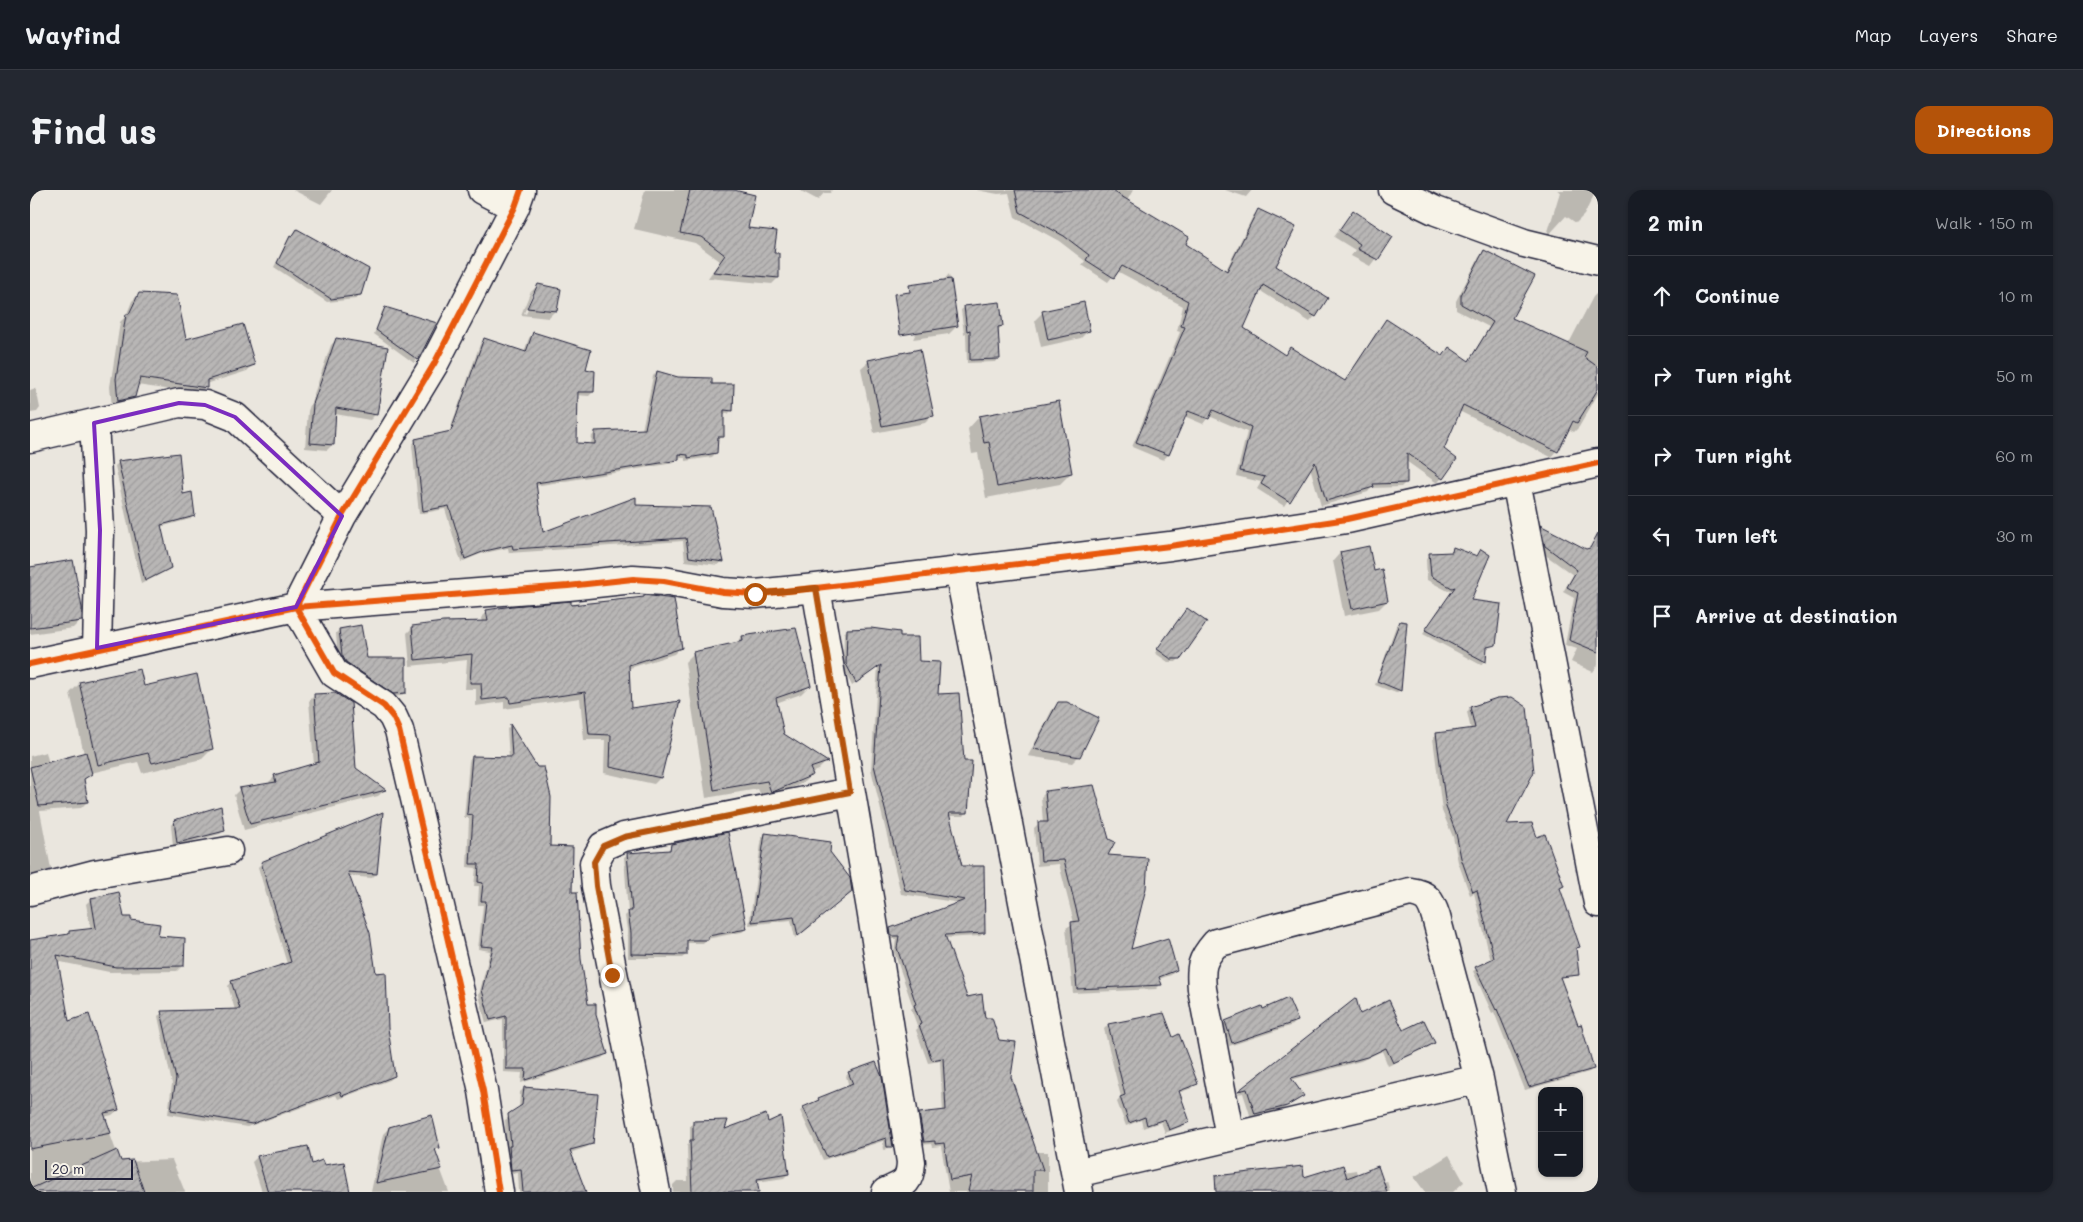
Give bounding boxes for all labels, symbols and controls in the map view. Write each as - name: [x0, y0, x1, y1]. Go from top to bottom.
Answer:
- text: Wayfind: [25, 19, 121, 50]
- text: Map: [1855, 23, 1891, 47]
- text: Layers: [1919, 23, 1978, 47]
- text: Share: [2006, 23, 2058, 47]
- button: Directions: [1915, 106, 2053, 154]
- text: Find us: [30, 107, 157, 153]
- text: 2 min: [1648, 209, 1703, 236]
- text: Walk · 150 m: [1935, 212, 2033, 233]
- icon: ahead: [1648, 282, 1676, 310]
- text: Continue: [1695, 283, 1780, 308]
- text: 10 m: [1998, 285, 2033, 306]
- icon: right: [1648, 362, 1676, 390]
- text: Turn right: [1695, 363, 1792, 388]
- text: 50 m: [1996, 365, 2033, 386]
- icon: right: [1648, 442, 1676, 470]
- text: Turn right: [1695, 443, 1792, 468]
- text: 60 m: [1996, 445, 2033, 466]
- icon: left: [1648, 522, 1676, 550]
- text: Turn left: [1695, 523, 1778, 548]
- text: 30 m: [1996, 525, 2033, 546]
- route start: [744, 583, 767, 606]
- icon: arrive: [1648, 602, 1676, 630]
- text: Arrive at destination: [1695, 603, 1898, 628]
- route end: [601, 964, 624, 987]
- map controls: [1538, 1087, 1583, 1177]
- button: +: [1538, 1087, 1583, 1132]
- button: −: [1538, 1132, 1583, 1177]
- scale bar: [45, 1157, 132, 1180]
- text: 20 m: [52, 1159, 84, 1178]

